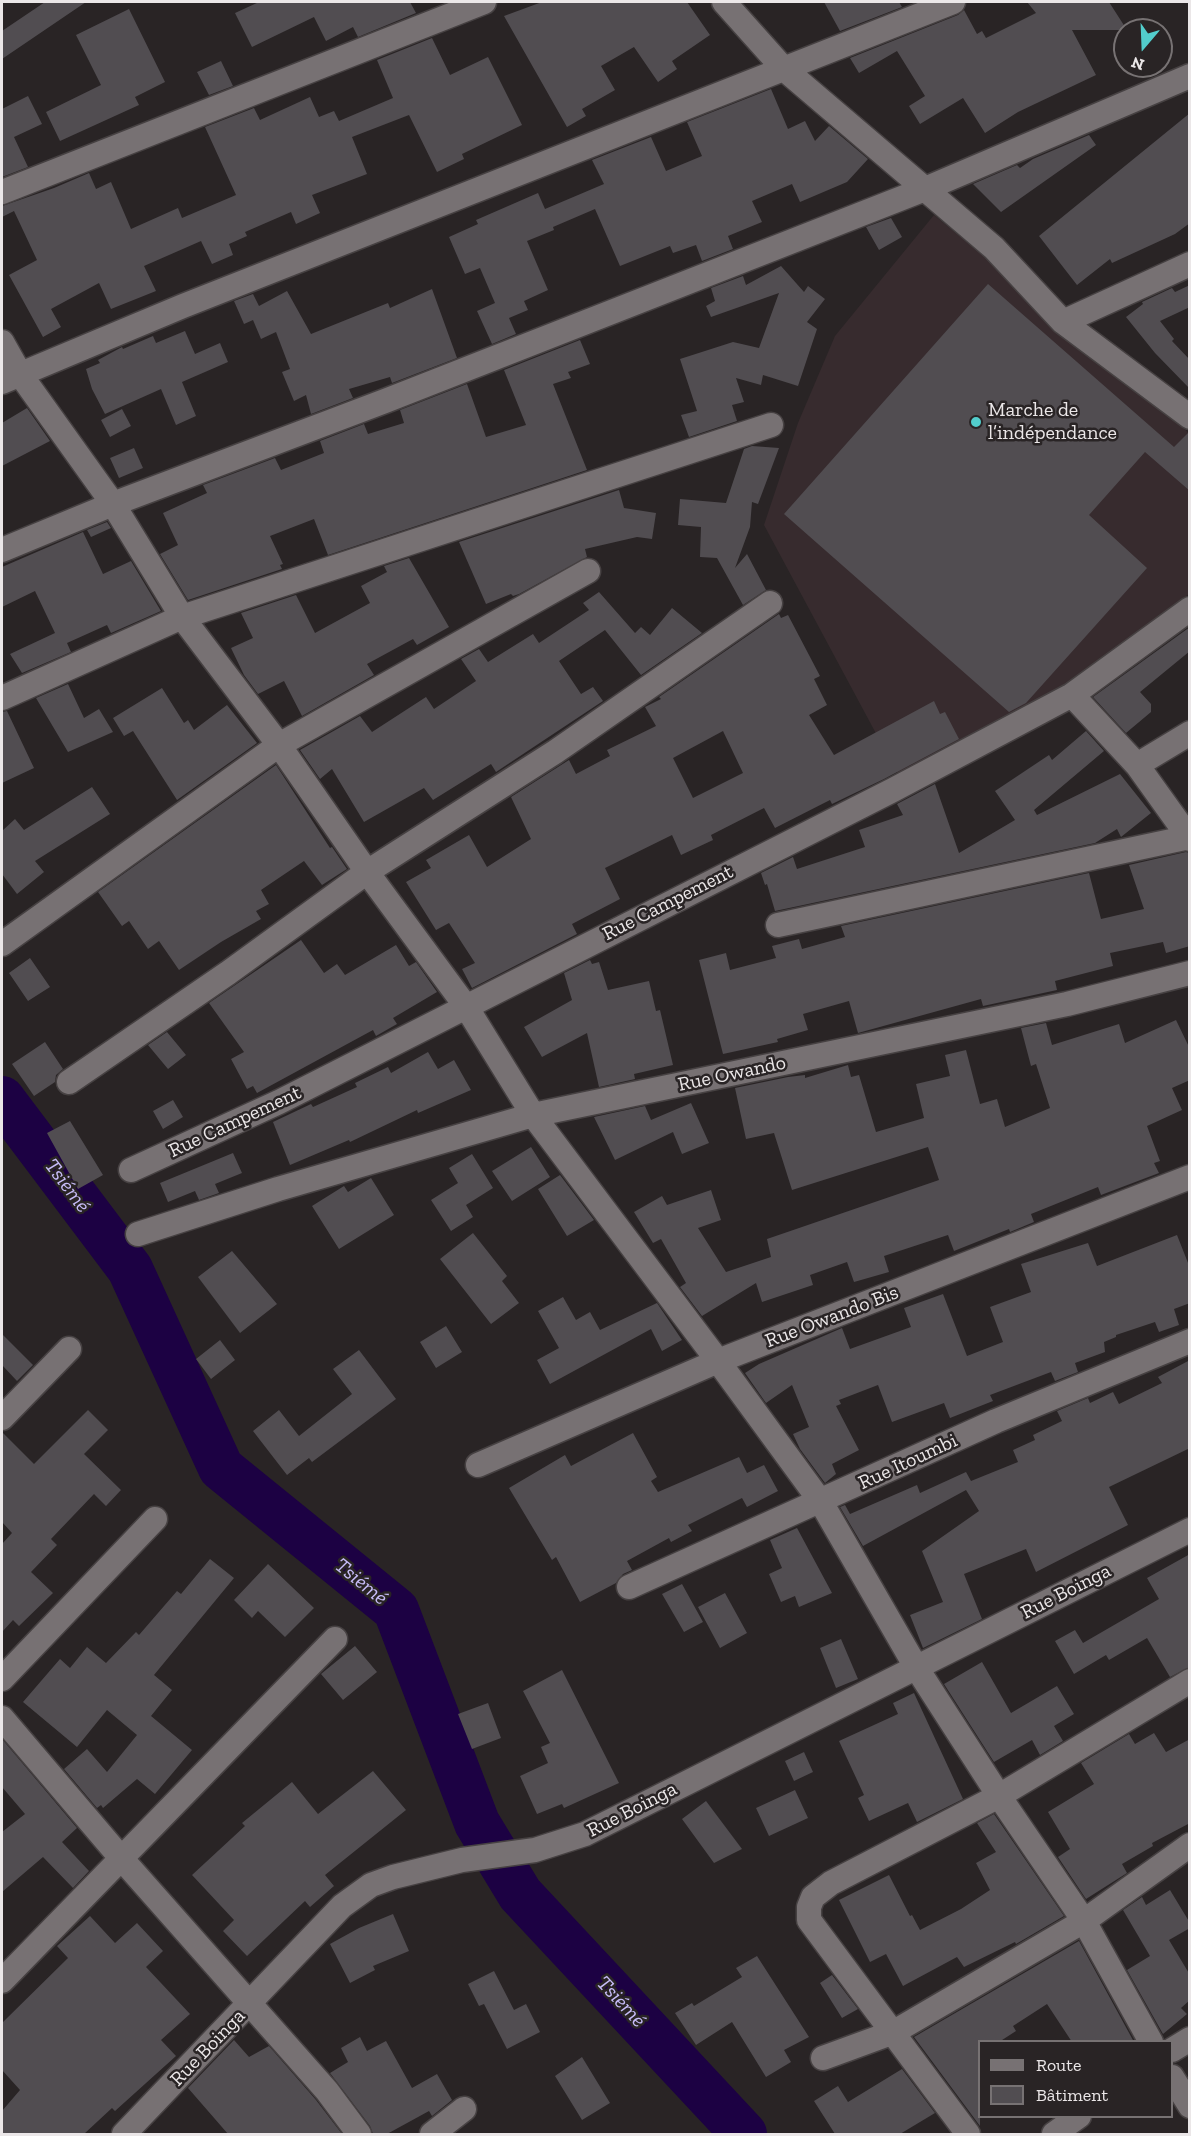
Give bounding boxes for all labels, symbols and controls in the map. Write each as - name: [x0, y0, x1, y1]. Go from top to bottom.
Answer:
- north arrow: [1113, 18, 1173, 78]
- text: N: [1129, 53, 1146, 75]
- place label: Marche de l’indépendance: [988, 398, 1117, 445]
- marker: Marche de l’indépendance: [969, 415, 983, 429]
- street label: Rue Campement: [599, 860, 737, 946]
- street label: Rue Owando: [676, 1051, 788, 1097]
- street label: Rue Campement: [165, 1081, 305, 1163]
- water label: Tsiémé: [39, 1154, 95, 1218]
- street label: Rue Owando Bis: [762, 1281, 902, 1353]
- street label: Rue Itoumbi: [855, 1429, 961, 1495]
- water label: Tsiémé: [329, 1553, 393, 1611]
- street label: Rue Boinga: [1017, 1559, 1115, 1625]
- street label: Rue Boinga: [583, 1777, 681, 1843]
- water label: Tsiémé: [591, 1971, 651, 2033]
- street label: Rue Boinga: [165, 2005, 251, 2091]
- legend: [978, 2040, 1173, 2118]
- text: Route: [1036, 2054, 1081, 2076]
- text: Bâtiment: [1036, 2084, 1108, 2106]

